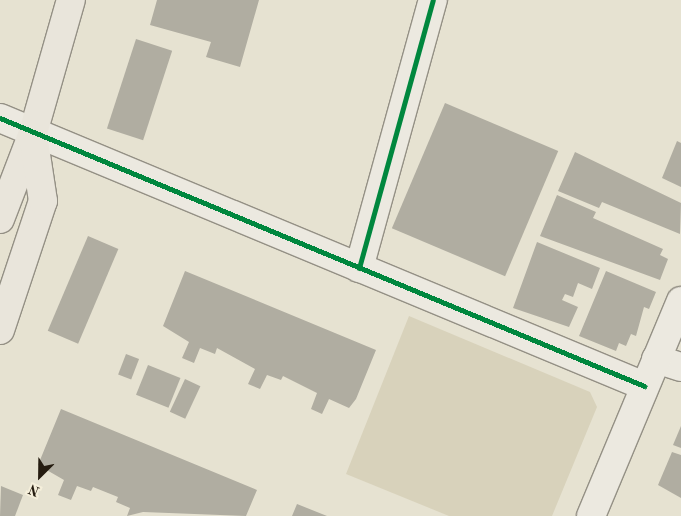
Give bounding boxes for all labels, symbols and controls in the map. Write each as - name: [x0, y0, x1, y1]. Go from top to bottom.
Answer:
- north arrow: [15, 451, 65, 501]
- text: N: [26, 481, 42, 498]

